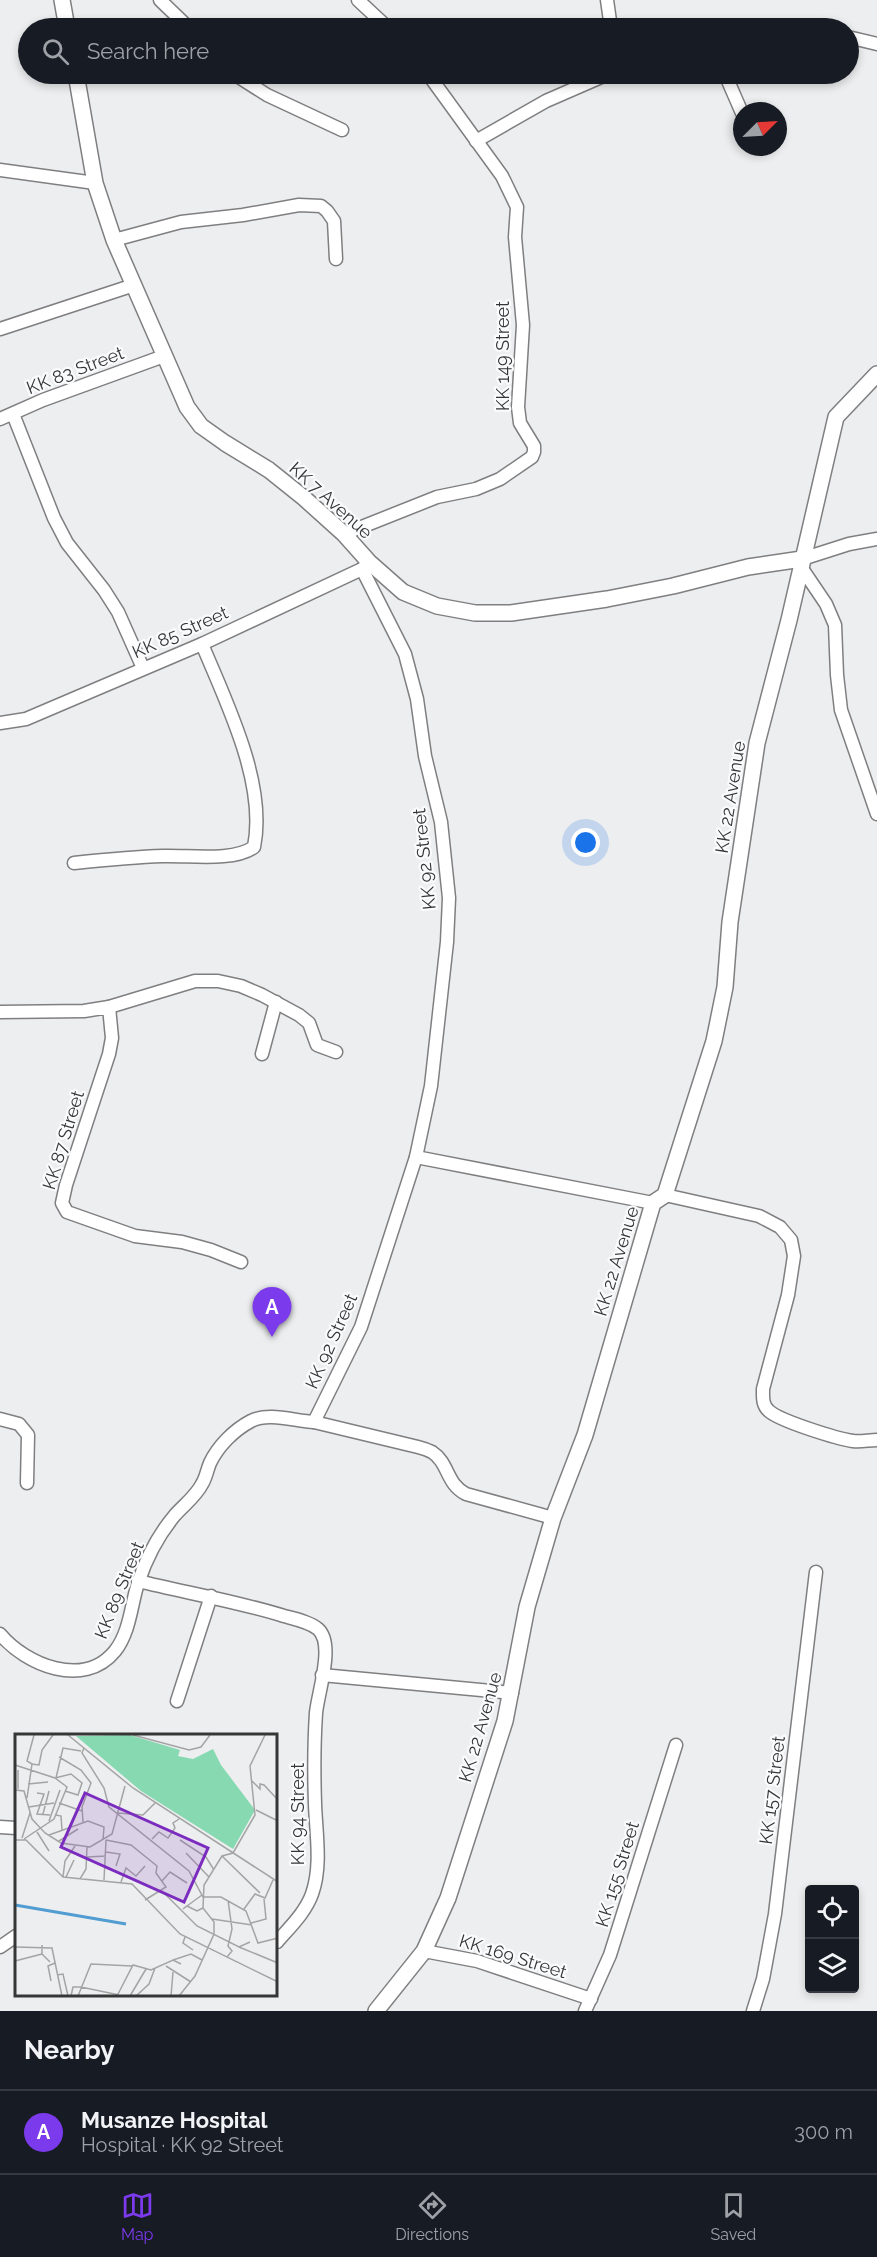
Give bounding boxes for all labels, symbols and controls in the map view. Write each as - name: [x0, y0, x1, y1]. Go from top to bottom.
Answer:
- search box: [18, 18, 859, 84]
- icon: search: [39, 35, 72, 68]
- text: Search here: [87, 38, 209, 64]
- north arrow: [733, 102, 787, 156]
- street label: KK 149 Street: [492, 301, 513, 411]
- street label: KK 83 Street: [23, 342, 127, 398]
- street label: KK 7 Avenue: [285, 457, 377, 543]
- street label: KK 85 Street: [129, 602, 231, 662]
- street label: KK 22 Avenue: [711, 739, 749, 855]
- street label: KK 92 Street: [408, 807, 440, 911]
- your location: [571, 828, 600, 857]
- street label: KK 87 Street: [38, 1088, 88, 1192]
- street label: KK 22 Avenue: [589, 1203, 643, 1318]
- pin: A: [252, 1288, 292, 1337]
- street label: KK 92 Street: [301, 1290, 361, 1392]
- street label: KK 89 Street: [90, 1538, 148, 1642]
- street label: KK 22 Avenue: [454, 1669, 506, 1784]
- inset map: [15, 1734, 278, 1996]
- street label: KK 157 Street: [755, 1735, 789, 1845]
- street label: KK 94 Street: [287, 1763, 308, 1865]
- street label: KK 155 Street: [591, 1819, 643, 1929]
- map controls: [805, 1885, 859, 1993]
- button: locate: [805, 1885, 859, 1939]
- street label: KK 169 Street: [457, 1930, 569, 1982]
- button: layers: [805, 1939, 859, 1993]
- text: Nearby: [24, 2035, 114, 2065]
- text: Musanze Hospital: [81, 2107, 268, 2133]
- text: A: [37, 2120, 50, 2144]
- text: 300 m: [794, 2120, 853, 2144]
- text: Hospital · KK 92 Street: [81, 2133, 284, 2157]
- tab: Map: [121, 2189, 154, 2244]
- tab: Directions: [395, 2189, 469, 2244]
- tab: Saved: [710, 2189, 756, 2244]

